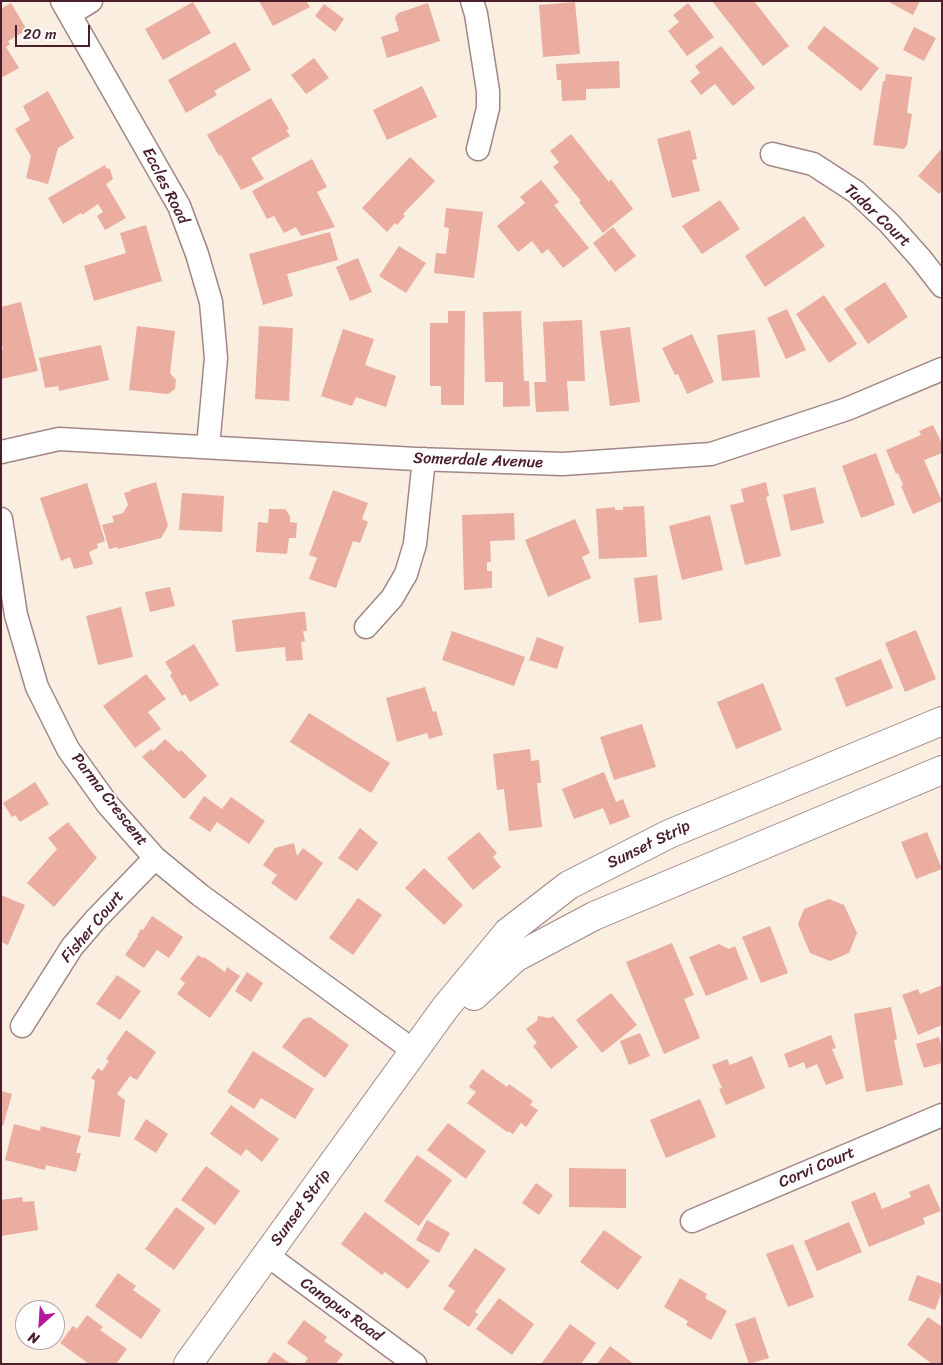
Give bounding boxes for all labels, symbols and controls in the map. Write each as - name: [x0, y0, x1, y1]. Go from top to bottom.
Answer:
- scale bar: [18, 15, 92, 47]
- text: 20 m: [23, 21, 57, 47]
- street label: Eccles Road: [138, 144, 192, 228]
- street label: Tudor Court: [840, 180, 914, 252]
- street label: Somerdale Avenue: [413, 449, 543, 473]
- street label: Parma Crescent: [67, 750, 151, 850]
- street label: Sunset Strip: [604, 817, 694, 873]
- street label: Fisher Court: [57, 887, 129, 967]
- street label: Corvi Court: [776, 1143, 858, 1193]
- street label: Sunset Strip: [267, 1166, 335, 1250]
- street label: Canopus Road: [296, 1274, 386, 1346]
- north arrow: [15, 1300, 65, 1350]
- text: N: [24, 1325, 43, 1351]

